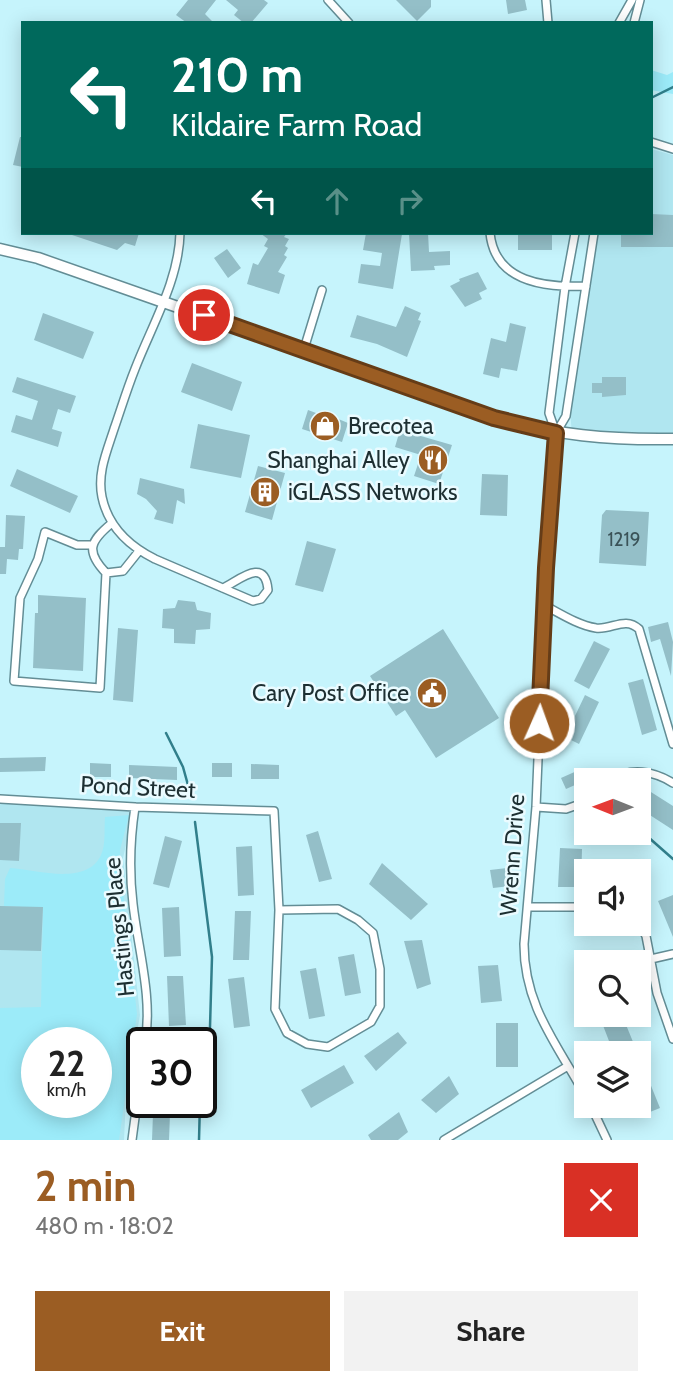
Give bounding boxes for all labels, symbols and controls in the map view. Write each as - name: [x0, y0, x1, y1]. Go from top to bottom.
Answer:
- text: 210 m: [171, 45, 303, 104]
- icon: left: [56, 49, 147, 140]
- text: Kildaire Farm Road: [171, 105, 422, 144]
- icon: left: [245, 182, 283, 220]
- icon: ahead: [318, 182, 356, 220]
- icon: right: [391, 182, 429, 220]
- pin: [174, 285, 234, 345]
- icon: arrive: [185, 296, 223, 334]
- shop icon: Brecotea: [308, 409, 342, 443]
- place label: Brecotea: [348, 412, 434, 440]
- restaurant icon: Shanghai Alley: [416, 443, 450, 477]
- place label: Shanghai Alley: [267, 446, 410, 474]
- building icon: iGLASS Networks: [248, 475, 282, 509]
- place label: iGLASS Networks: [288, 478, 458, 506]
- house number: 1219: [607, 528, 641, 551]
- public building icon: Cary Post Office: [415, 676, 449, 710]
- place label: Cary Post Office: [252, 679, 409, 707]
- position arrow: [502, 686, 576, 760]
- north arrow: [574, 768, 651, 845]
- map controls: [574, 768, 651, 1118]
- street label: Pond Street: [80, 770, 197, 804]
- street label: Wrenn Drive: [494, 793, 530, 917]
- street label: Hastings Place: [98, 856, 140, 998]
- button: sound: [574, 859, 651, 936]
- button: search: [574, 950, 651, 1027]
- speed limit sign: 30: [126, 1027, 217, 1118]
- button: layers: [574, 1041, 651, 1118]
- text: 22: [48, 1042, 85, 1085]
- text: km/h: [47, 1079, 86, 1101]
- text: 2 min: [35, 1160, 136, 1212]
- button: close: [564, 1163, 638, 1237]
- text: 480 m · 18:02: [35, 1212, 174, 1240]
- button: Exit: [35, 1291, 330, 1371]
- button: Share: [344, 1291, 638, 1371]

